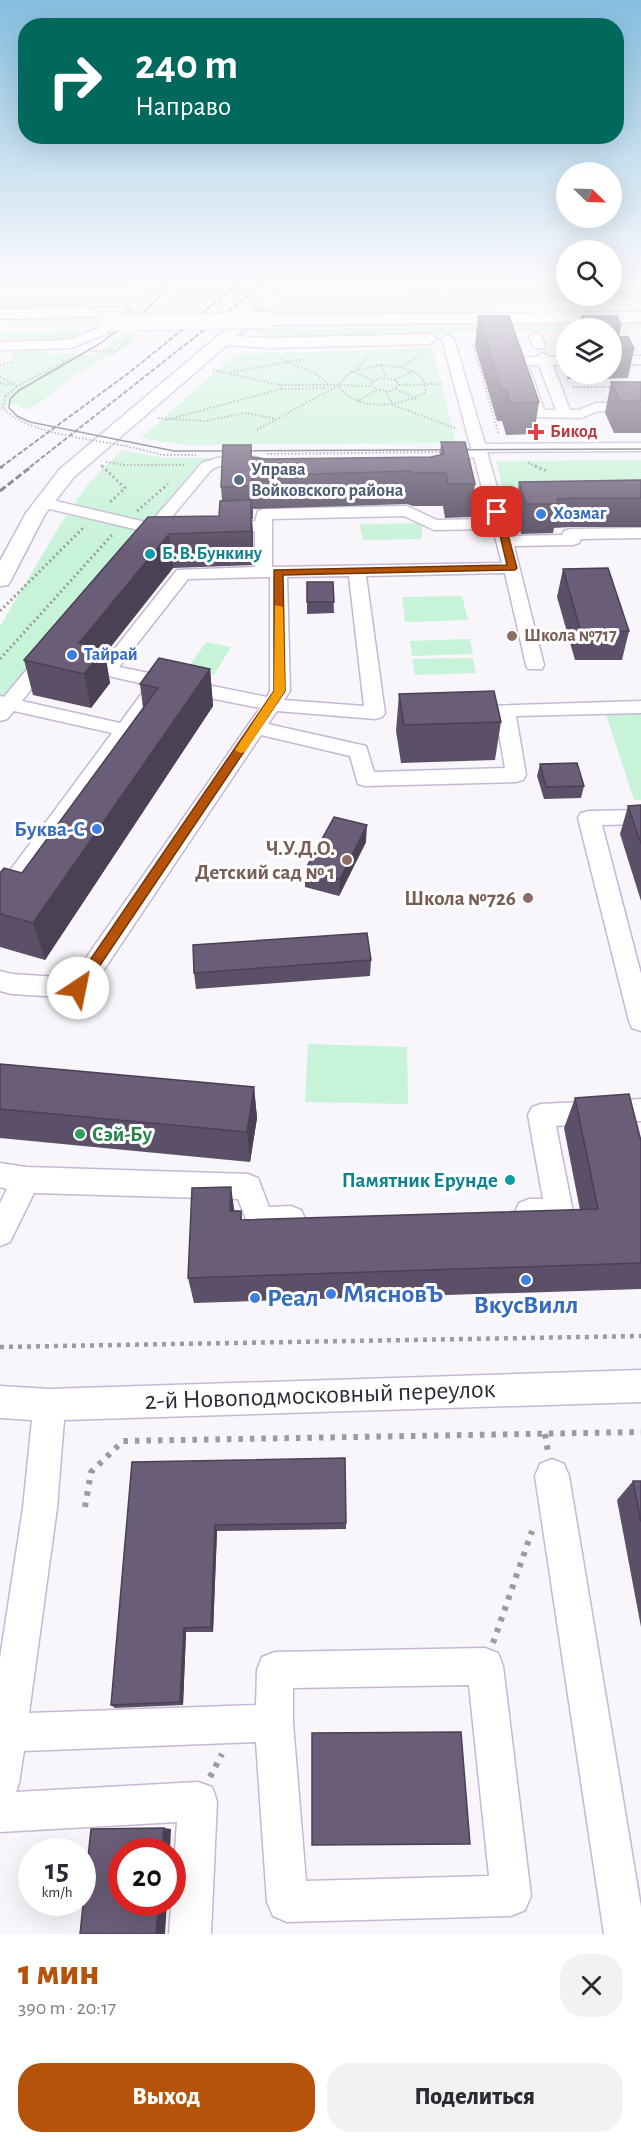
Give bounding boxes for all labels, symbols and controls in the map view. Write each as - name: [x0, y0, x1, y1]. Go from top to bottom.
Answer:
- icon: right: [36, 42, 114, 120]
- text: 240 m: [135, 44, 238, 86]
- text: Направо: [135, 93, 231, 120]
- north arrow: [556, 162, 622, 228]
- map controls: [556, 162, 622, 384]
- button: search: [556, 240, 622, 306]
- button: layers: [556, 318, 622, 384]
- marker: Бикод: [527, 423, 545, 441]
- place label: Бикод: [550, 423, 598, 441]
- place label: Управа Войковского района: [251, 461, 404, 500]
- marker: Управа Войковского района: [232, 473, 246, 487]
- pin: [471, 486, 522, 537]
- icon: arrive: [480, 495, 513, 528]
- place label: Хозмаг: [553, 505, 607, 523]
- marker: Хозмаг: [534, 507, 548, 521]
- place label: Б. В. Бункину: [162, 545, 263, 563]
- marker: Б. В. Бункину: [143, 547, 157, 561]
- place label: Школа №717: [524, 627, 617, 645]
- marker: Школа №717: [505, 629, 519, 643]
- place label: Тайрай: [84, 646, 138, 664]
- marker: Тайрай: [65, 648, 79, 662]
- place label: Буква-С: [14, 819, 85, 840]
- marker: Буква-С: [90, 822, 104, 836]
- place label: Ч.У.Д.О. Детский сад № 1: [195, 838, 335, 883]
- marker: Ч.У.Д.О. Детский сад № 1: [340, 853, 354, 867]
- place label: Школа №726: [404, 888, 516, 909]
- marker: Школа №726: [521, 891, 535, 905]
- position arrow: [46, 956, 110, 1020]
- place label: Сэй-Бу: [92, 1124, 153, 1145]
- marker: Сэй-Бу: [73, 1127, 87, 1141]
- place label: Памятник Ерунде: [342, 1170, 498, 1191]
- marker: Памятник Ерунде: [503, 1173, 517, 1187]
- marker: ВкусВилл: [519, 1273, 533, 1287]
- place label: МясновЪ: [343, 1281, 443, 1307]
- place label: Реал: [267, 1285, 319, 1311]
- marker: МясновЪ: [324, 1287, 338, 1301]
- marker: Реал: [248, 1291, 262, 1305]
- place label: ВкусВилл: [474, 1292, 578, 1318]
- street label: 2-й Новоподмосковный переулок: [144, 1376, 496, 1414]
- speed limit sign: 20: [108, 1838, 186, 1916]
- text: 15: [45, 1855, 69, 1885]
- text: km/h: [42, 1885, 72, 1900]
- button: close: [560, 1954, 623, 2017]
- text: 1 мин: [18, 1955, 100, 1991]
- text: 390 m · 20:17: [18, 1998, 116, 2018]
- button: Выход: [18, 2063, 315, 2132]
- button: Поделиться: [327, 2063, 623, 2132]

